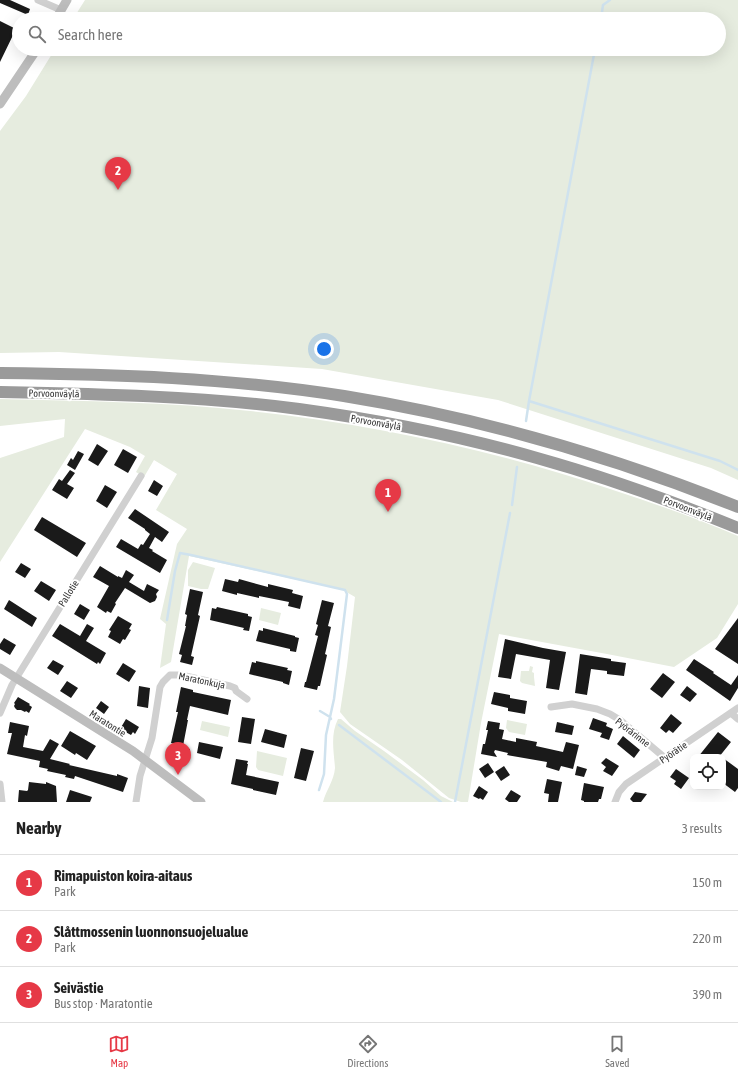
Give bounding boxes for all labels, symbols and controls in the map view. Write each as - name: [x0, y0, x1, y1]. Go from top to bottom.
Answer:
- search box: [12, 12, 726, 56]
- icon: search: [26, 23, 48, 45]
- text: Search here: [58, 26, 123, 43]
- pin: 2: [105, 157, 131, 190]
- your location: [314, 339, 334, 359]
- street label: Porvoonväylä: [28, 388, 80, 399]
- street label: Porvoonväylä: [350, 413, 402, 432]
- pin: 1: [375, 479, 401, 512]
- street label: Porvoonväylä: [662, 494, 714, 523]
- street label: Pallotie: [56, 578, 81, 608]
- street label: Maratonkuja: [178, 670, 226, 691]
- street label: Maratontie: [88, 708, 128, 739]
- street label: Pyörärinne: [613, 716, 652, 749]
- street label: Pyörätie: [657, 739, 689, 766]
- pin: 3: [165, 742, 191, 775]
- map controls: [690, 754, 726, 790]
- button: locate: [690, 754, 726, 790]
- text: Nearby: [16, 818, 62, 838]
- text: 3 results: [682, 821, 722, 836]
- text: Rimapuiston koira-aitaus: [54, 867, 192, 884]
- text: 1: [26, 875, 32, 890]
- text: 150 m: [693, 875, 722, 890]
- text: Park: [54, 884, 76, 899]
- text: Slåttmossenin luonnonsuojelualue: [54, 923, 248, 940]
- text: 2: [26, 931, 32, 946]
- text: 220 m: [693, 931, 722, 946]
- text: Park: [54, 940, 76, 955]
- text: Seivästie: [54, 979, 103, 996]
- text: 3: [26, 987, 32, 1002]
- text: 390 m: [693, 987, 722, 1002]
- text: Bus stop · Maratontie: [54, 996, 153, 1011]
- tab: Map: [108, 1033, 130, 1069]
- tab: Directions: [347, 1033, 388, 1069]
- tab: Saved: [605, 1033, 630, 1069]

